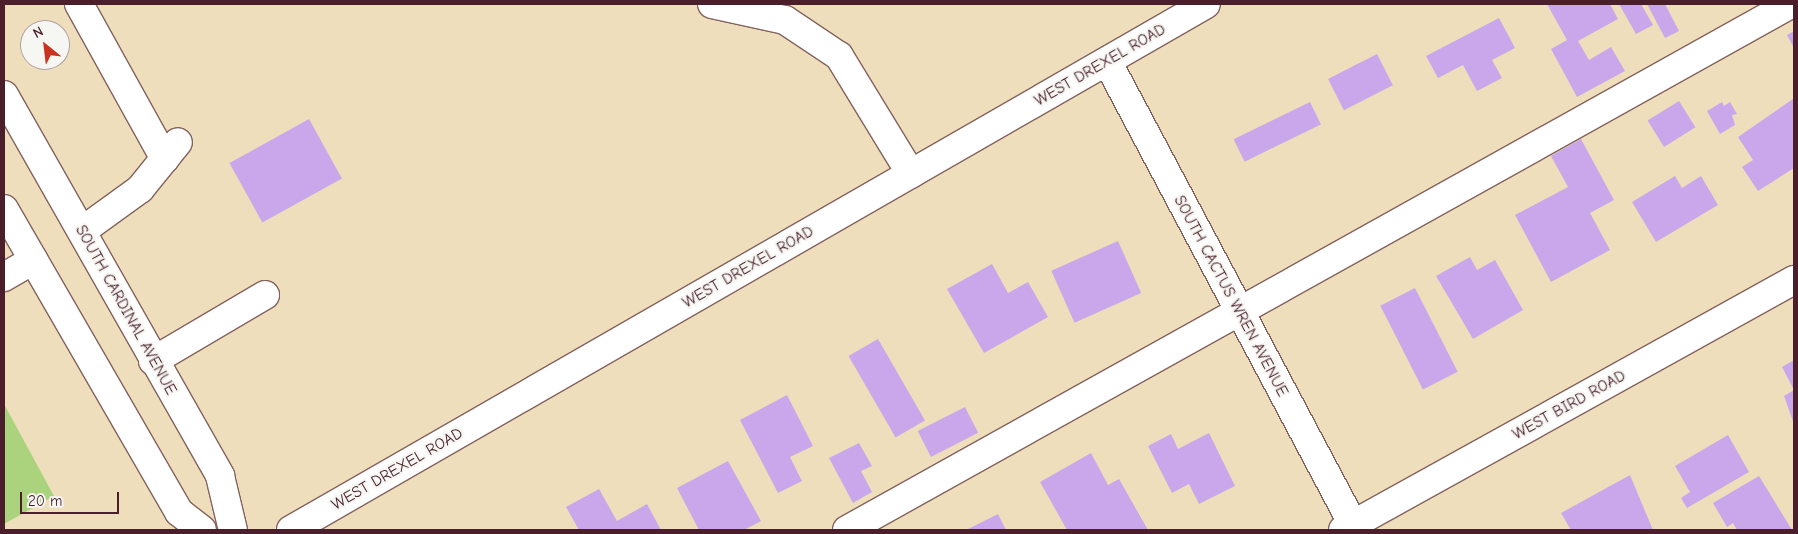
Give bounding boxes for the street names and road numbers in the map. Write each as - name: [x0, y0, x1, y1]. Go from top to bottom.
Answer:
- street label: WEST DREXEL ROAD: [1031, 20, 1169, 110]
- street label: SOUTH CACTUS WREN AVENUE: [1170, 192, 1292, 400]
- street label: SOUTH CARDINAL AVENUE: [71, 222, 181, 398]
- street label: WEST DREXEL ROAD: [679, 222, 817, 312]
- street label: WEST BIRD ROAD: [1509, 366, 1629, 444]
- street label: WEST DREXEL ROAD: [328, 424, 466, 514]

